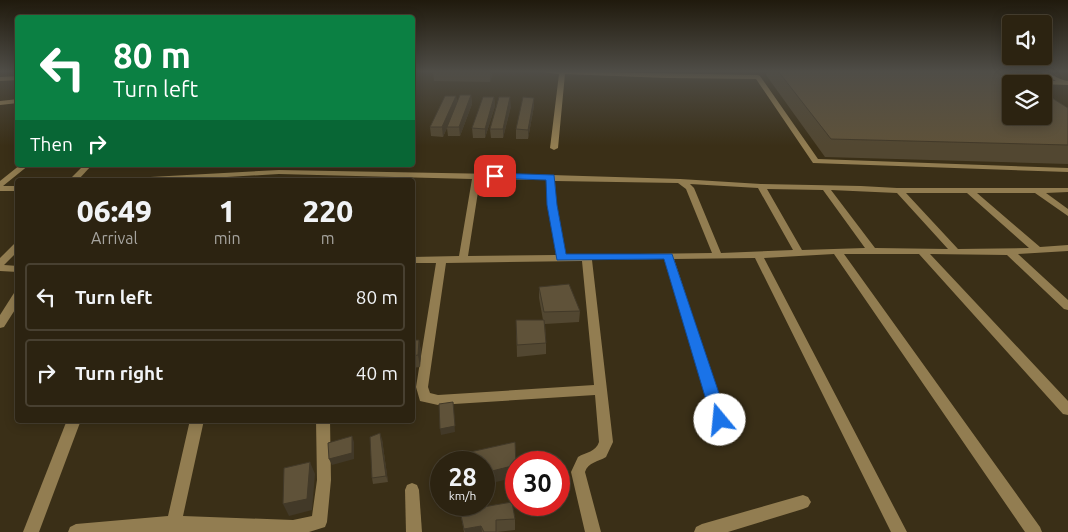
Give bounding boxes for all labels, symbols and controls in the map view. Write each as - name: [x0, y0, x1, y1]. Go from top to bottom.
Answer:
- map controls: [1002, 15, 1052, 125]
- button: sound: [1002, 15, 1052, 65]
- icon: left: [30, 35, 95, 100]
- text: 80 m: [113, 35, 191, 75]
- button: layers: [1002, 75, 1052, 125]
- text: Turn left: [113, 76, 198, 101]
- icon: right: [83, 130, 111, 158]
- text: Then: [30, 133, 73, 155]
- pin: [474, 155, 516, 197]
- icon: arrive: [481, 162, 509, 190]
- text: 06:49: [77, 194, 152, 228]
- text: 1: [219, 194, 236, 228]
- text: 220: [302, 194, 353, 228]
- text: Arrival: [91, 229, 138, 247]
- text: min: [214, 229, 241, 247]
- text: m: [321, 229, 335, 247]
- icon: left: [32, 283, 60, 311]
- text: Turn left: [75, 286, 153, 308]
- text: 80 m: [356, 286, 398, 308]
- icon: right: [32, 359, 60, 387]
- text: Turn right: [75, 362, 163, 384]
- text: 40 m: [356, 362, 398, 384]
- position arrow: [693, 393, 745, 445]
- speed limit sign: 30: [505, 451, 570, 516]
- text: 28: [448, 463, 477, 491]
- text: km/h: [449, 489, 476, 502]

